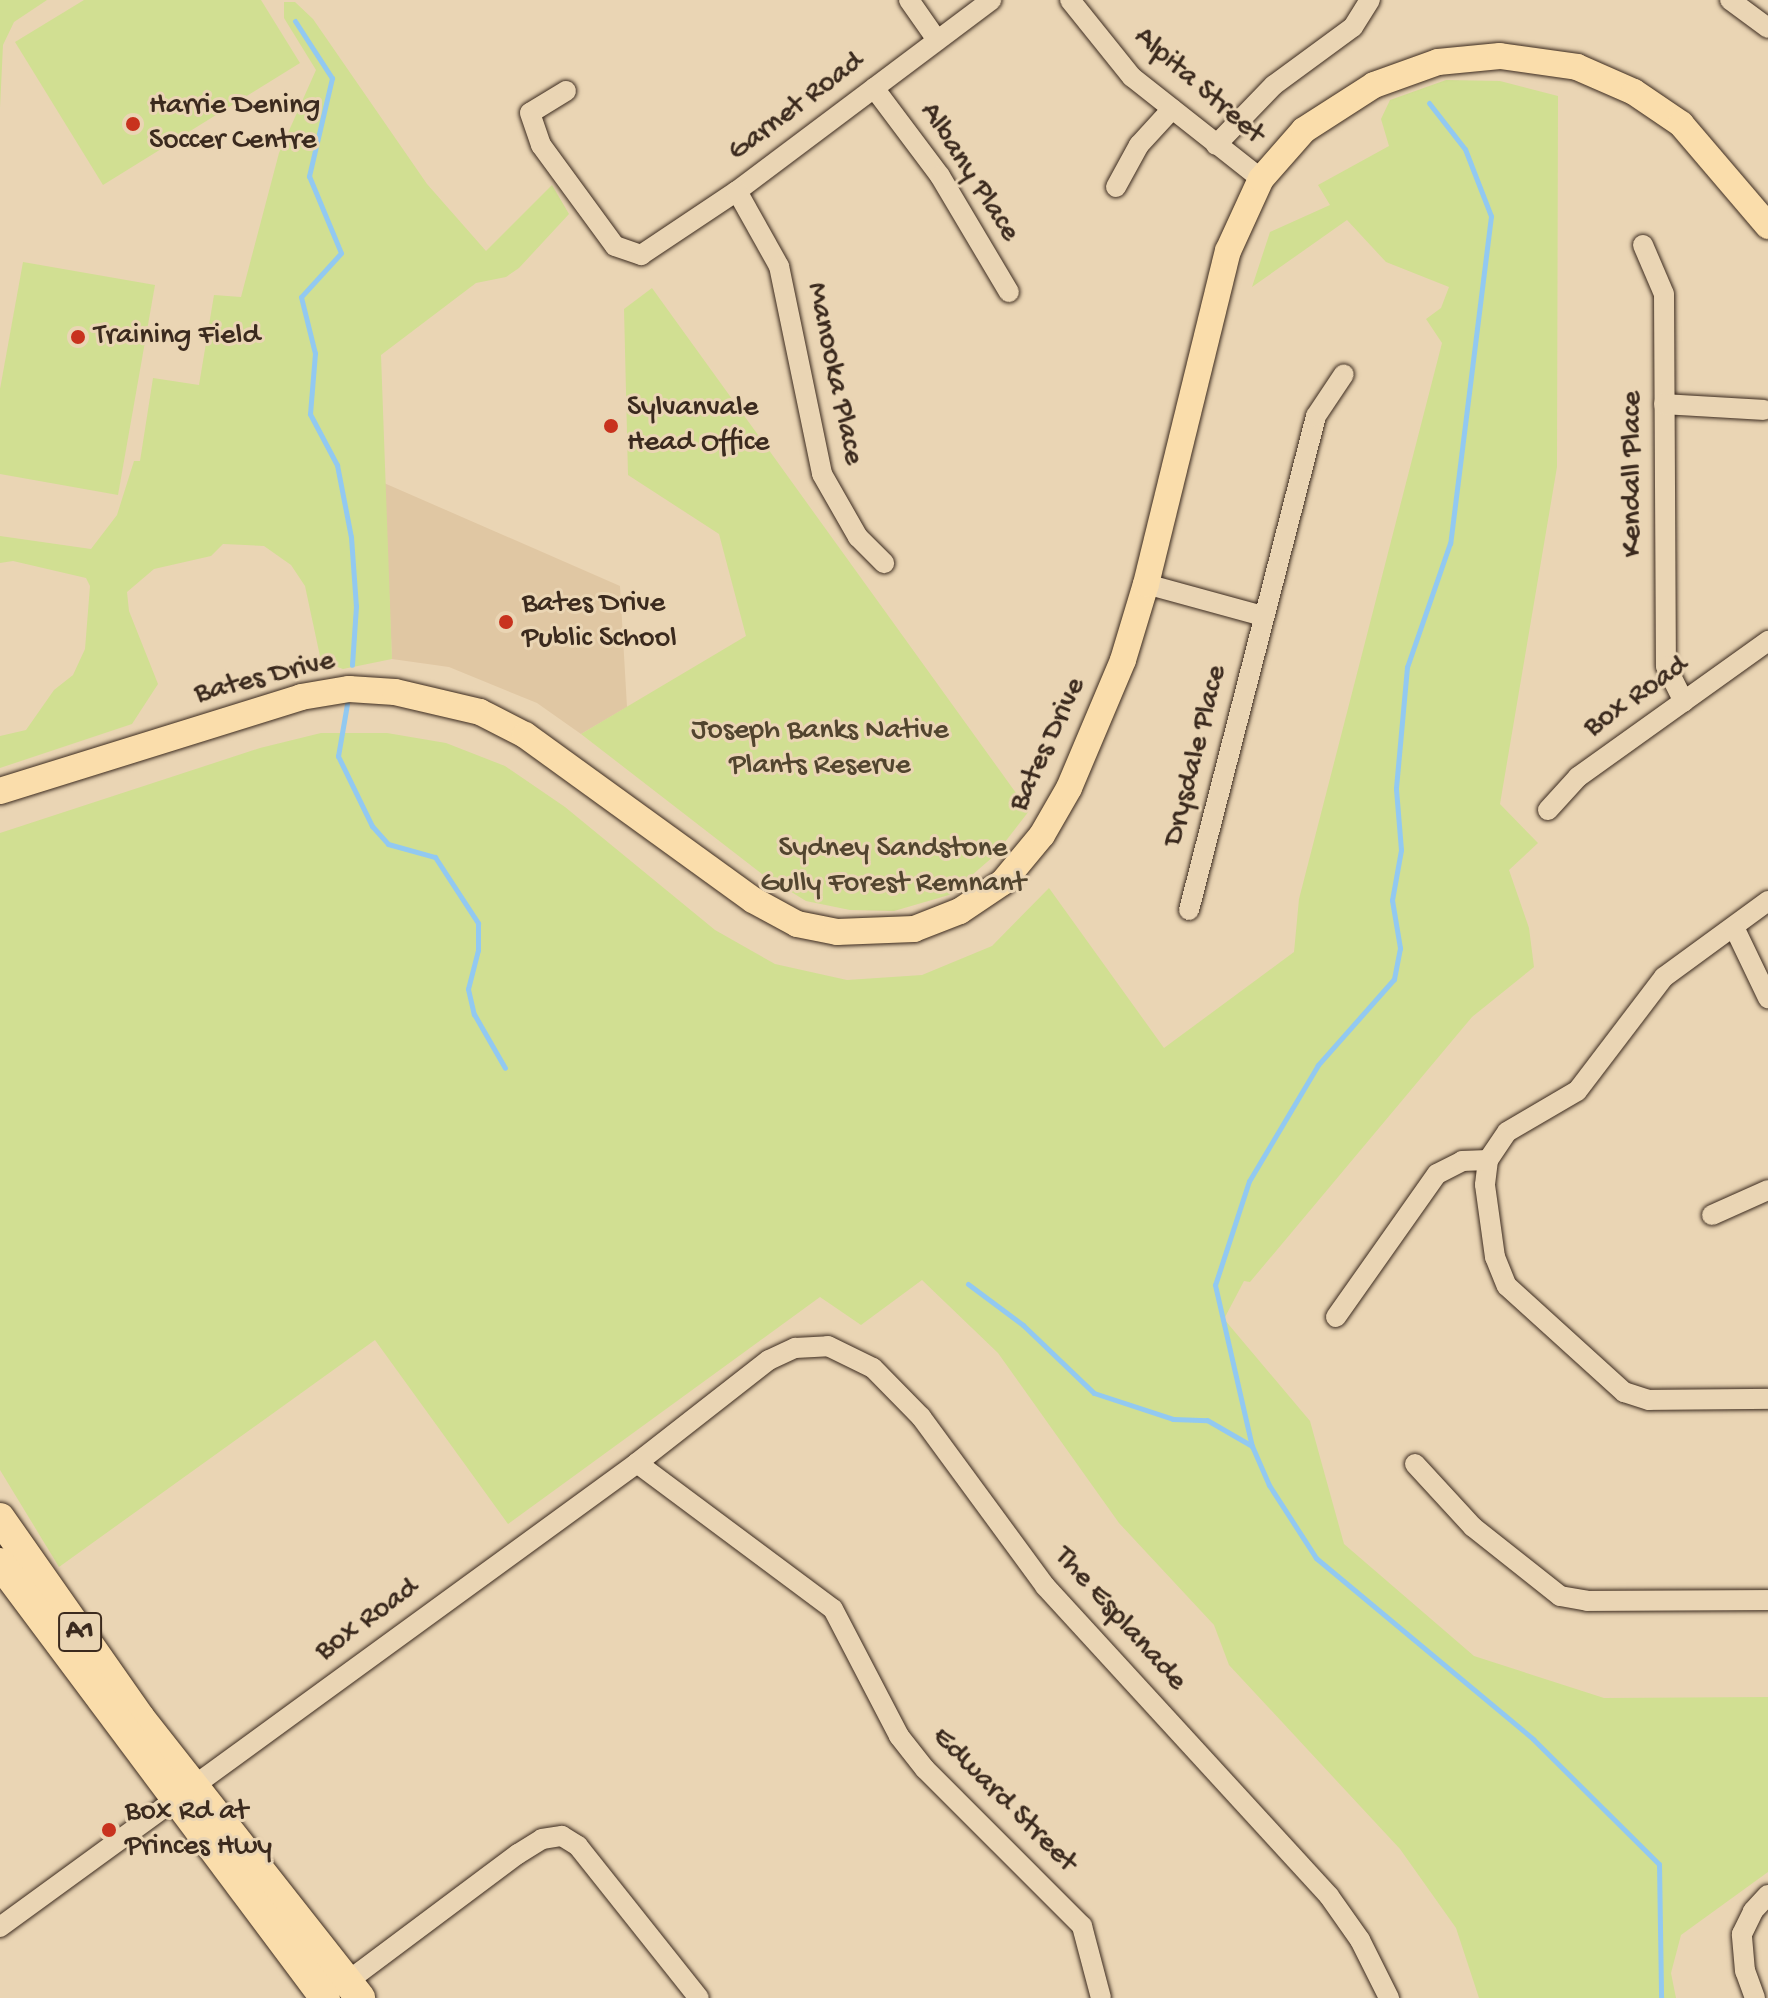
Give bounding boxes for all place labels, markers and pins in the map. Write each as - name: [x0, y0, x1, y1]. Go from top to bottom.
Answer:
- place label: Harrie Dening Soccer Centre: [149, 89, 320, 160]
- marker: Harrie Dening Soccer Centre: [124, 115, 142, 133]
- place label: Training Field: [94, 319, 260, 355]
- marker: Training Field: [69, 328, 87, 346]
- place label: Sylvanvale Head Office: [627, 391, 770, 462]
- marker: Sylvanvale Head Office: [602, 417, 620, 435]
- place label: Bates Drive Public School: [522, 587, 677, 658]
- marker: Bates Drive Public School: [497, 613, 515, 631]
- place label: Box Rd at Princes Hwy: [125, 1795, 272, 1866]
- marker: Box Rd at Princes Hwy: [100, 1821, 118, 1839]

